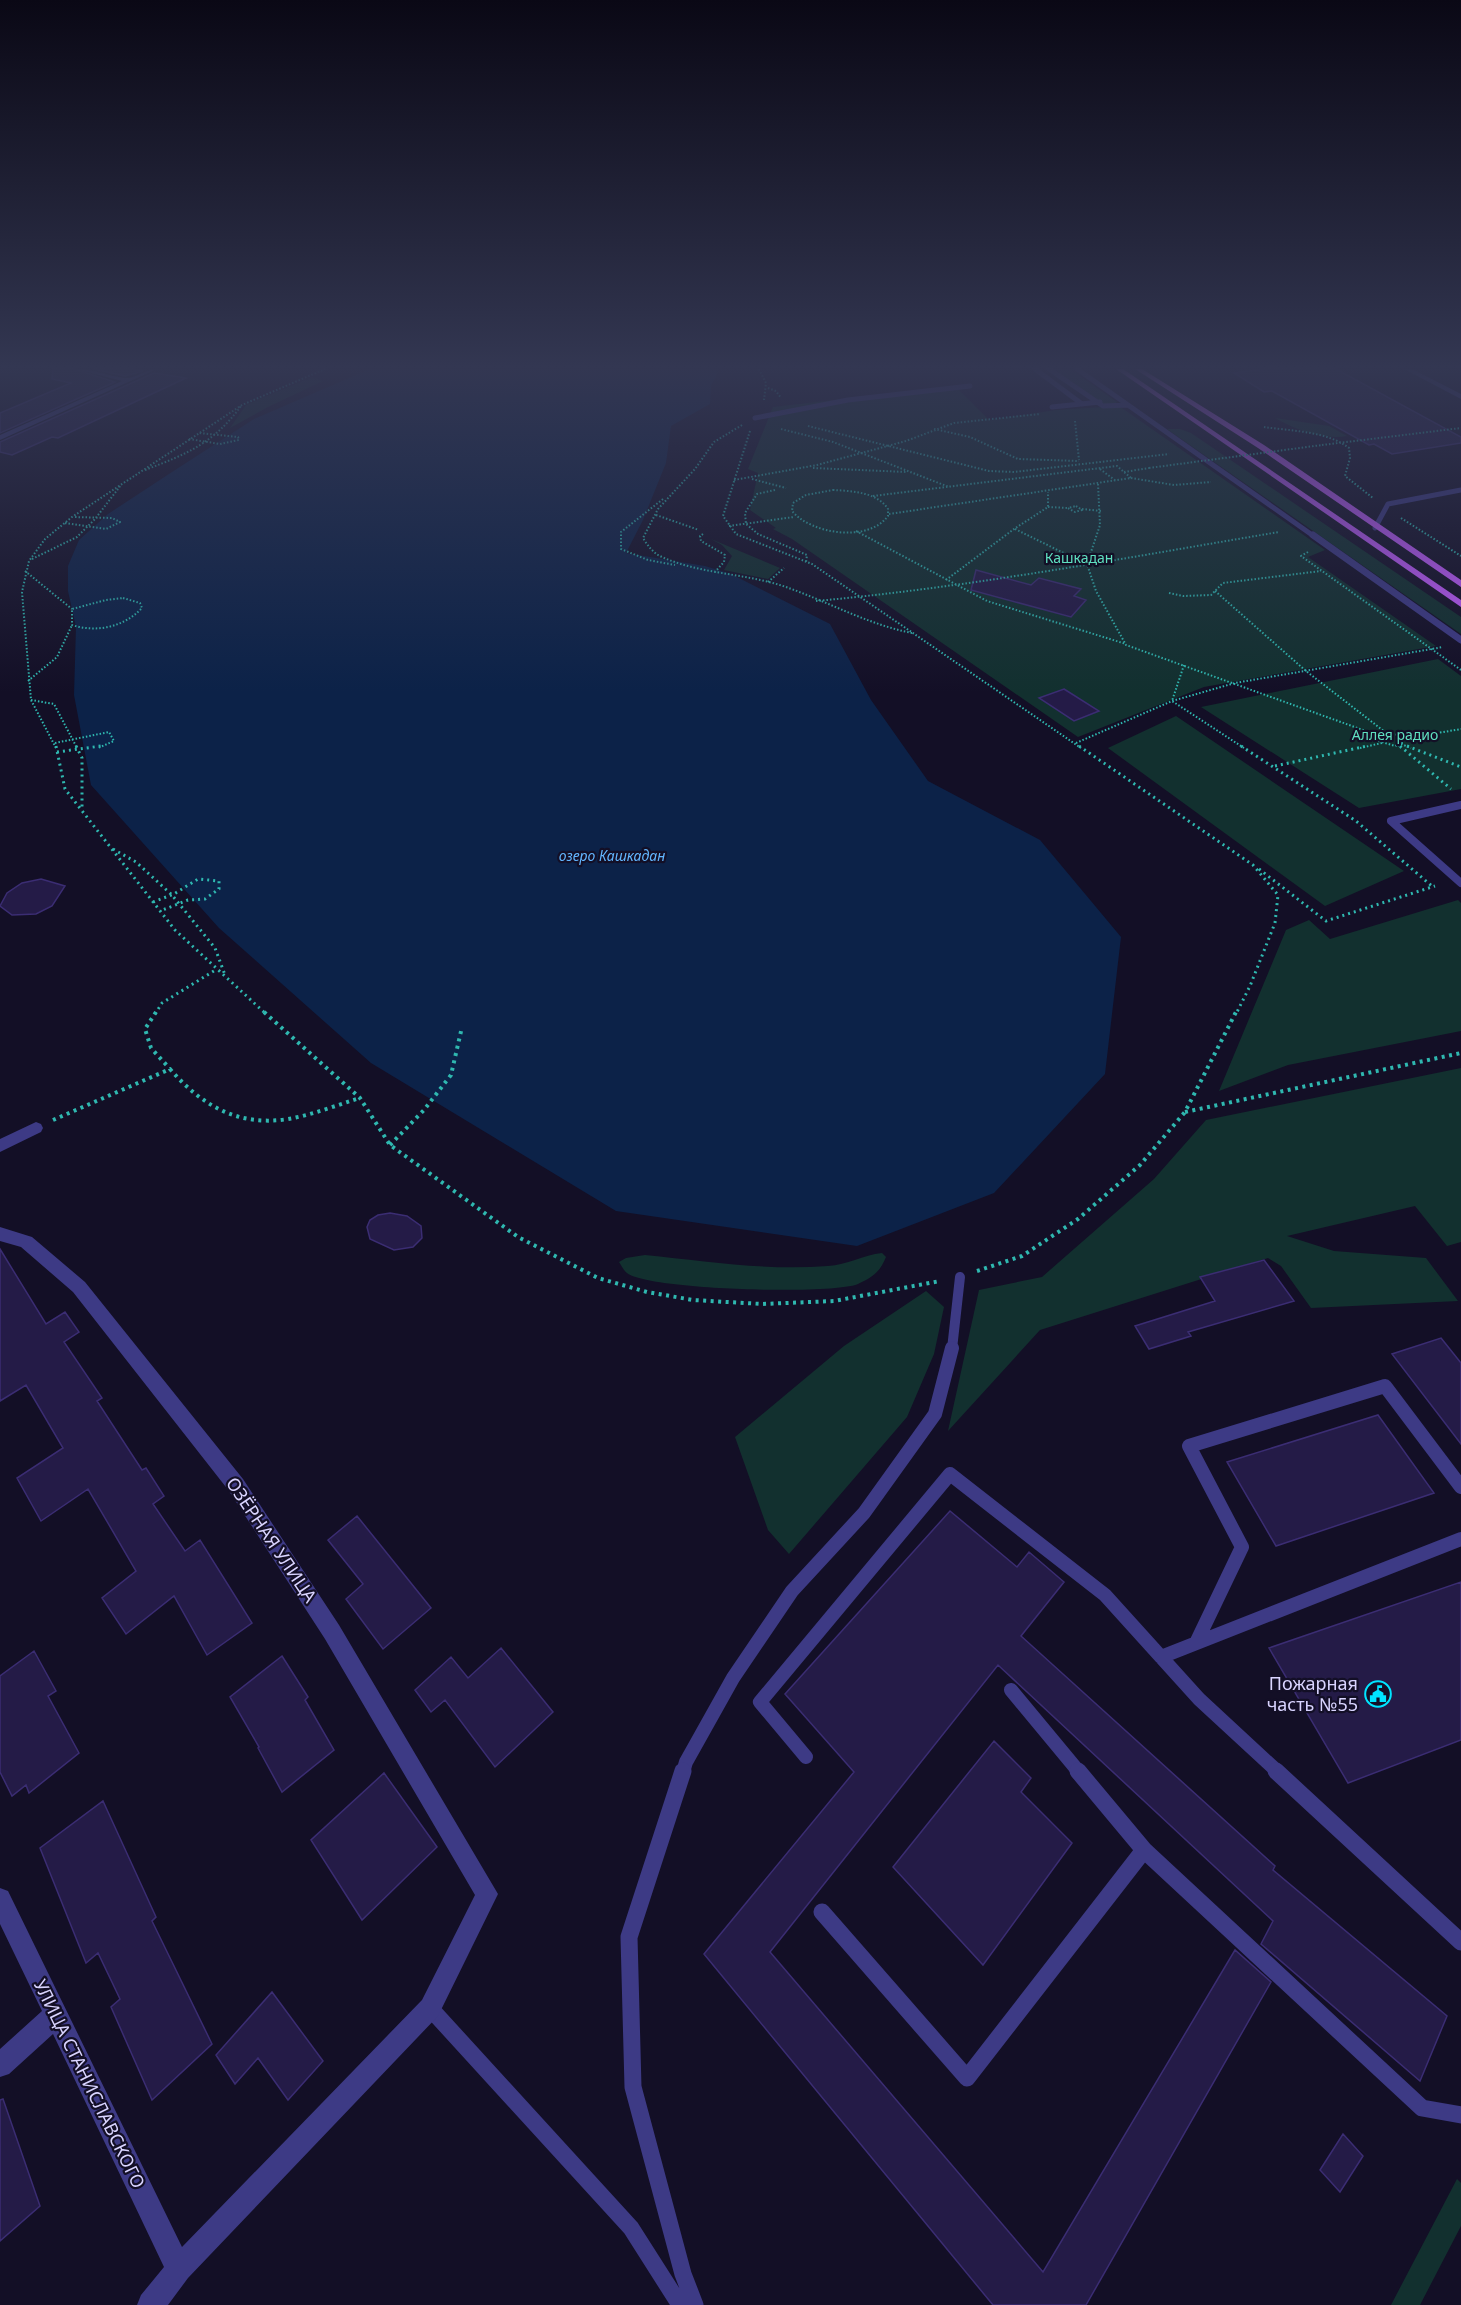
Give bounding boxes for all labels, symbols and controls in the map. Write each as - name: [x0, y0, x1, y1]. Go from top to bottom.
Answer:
- park label: Кашкадан: [1045, 548, 1113, 567]
- park label: Аллея радио: [1352, 725, 1438, 744]
- water label: озеро Кашкадан: [559, 846, 665, 865]
- street label: ОЗЁРНАЯ УЛИЦА: [221, 1472, 323, 1607]
- place label: Пожарная часть №55: [1267, 1671, 1358, 1716]
- public building icon: Пожарная часть №55: [1363, 1679, 1393, 1709]
- street label: УЛИЦА СТАНИСЛАВСКОГО: [29, 1975, 151, 2192]

